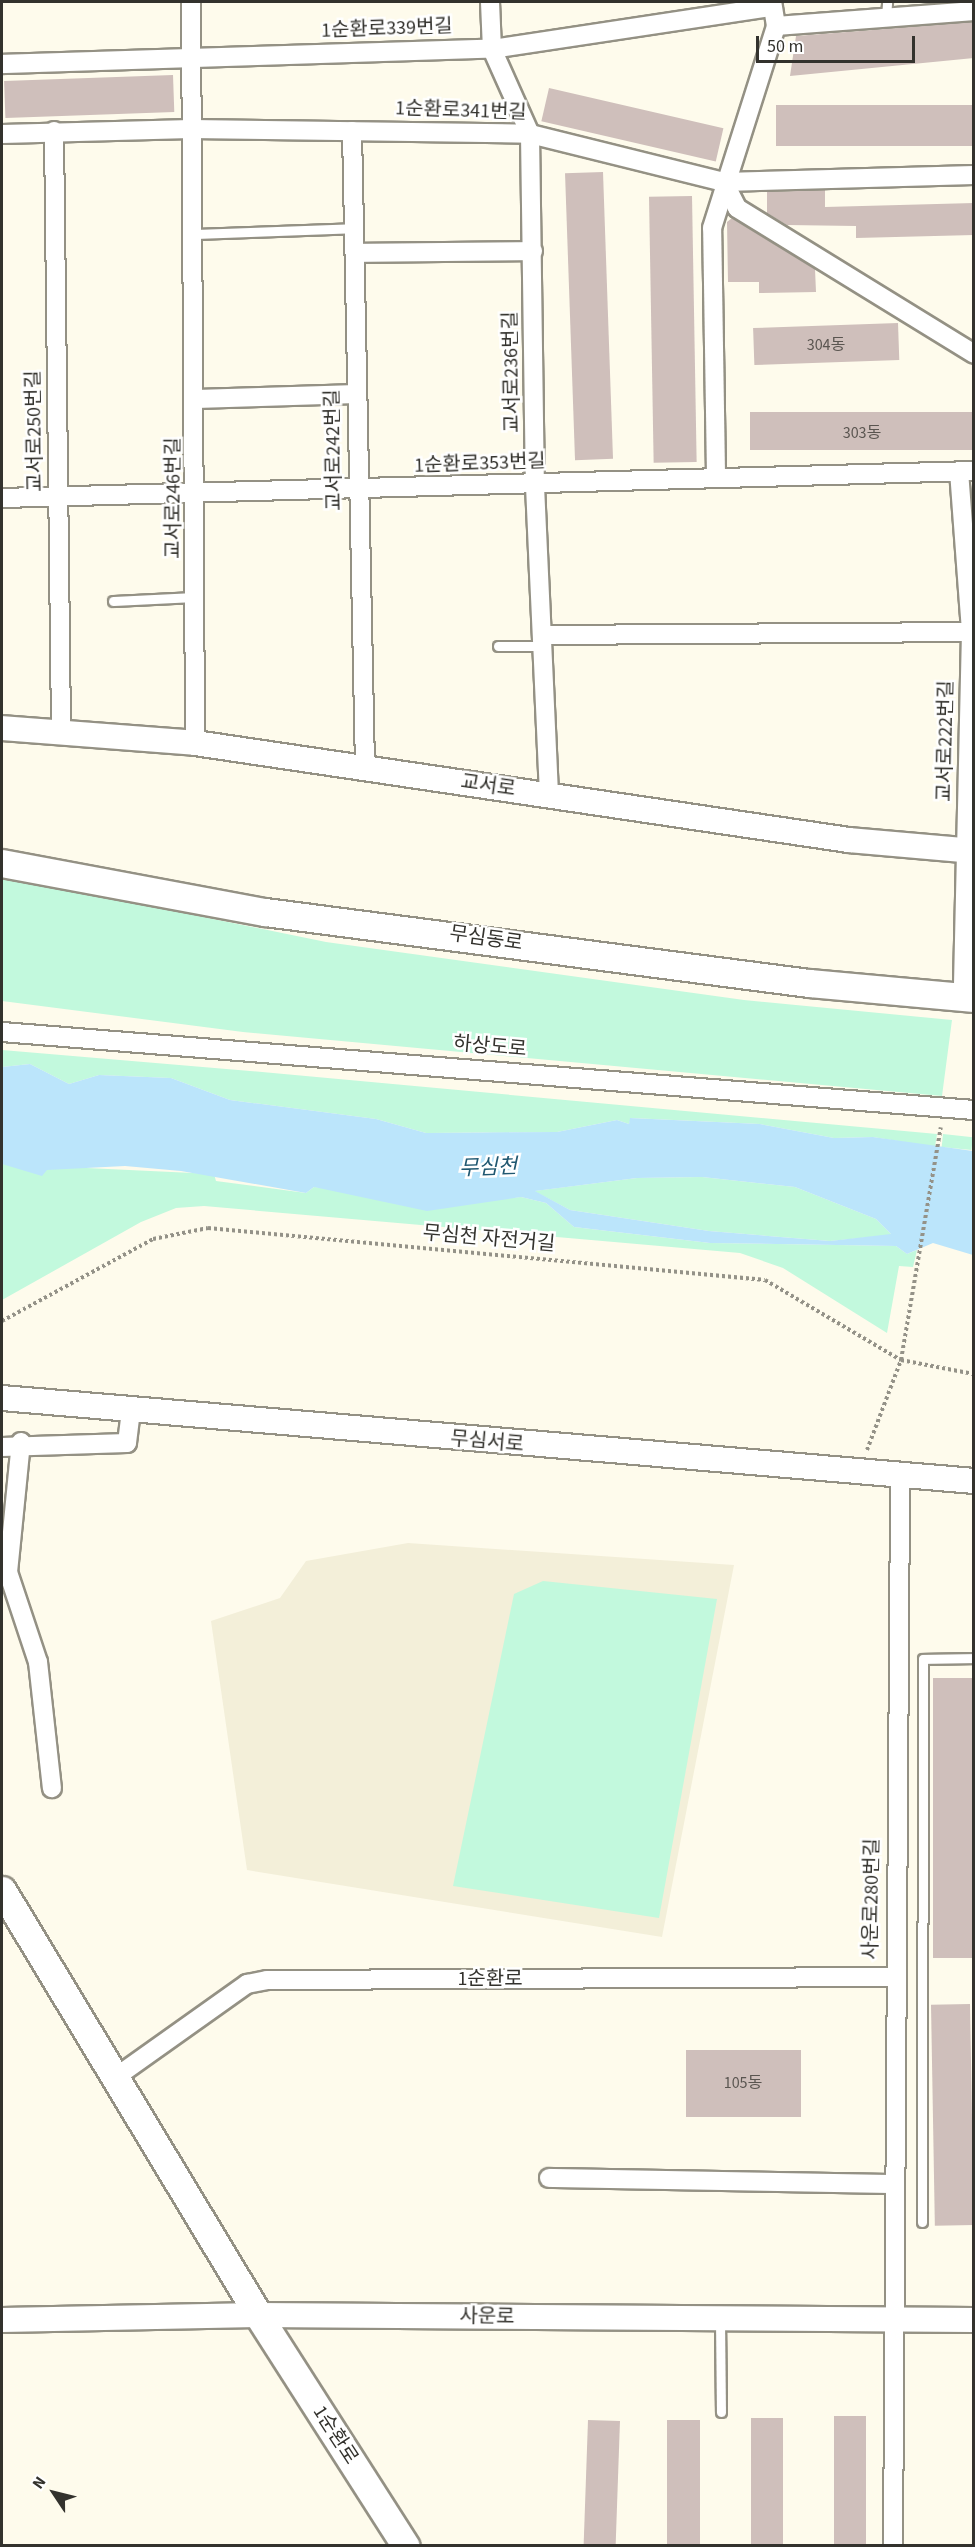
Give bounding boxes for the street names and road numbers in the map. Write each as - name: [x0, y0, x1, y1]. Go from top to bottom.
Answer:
- street label: 1순환로339번길: [321, 15, 453, 43]
- street label: 1순환로341번길: [395, 97, 527, 125]
- street label: 교서로236번길: [499, 311, 525, 433]
- street label: 교서로250번길: [22, 370, 48, 492]
- street label: 교서로242번길: [321, 389, 347, 511]
- street label: 교서로246번길: [162, 437, 186, 559]
- street label: 1순환로353번길: [414, 450, 546, 478]
- street label: 교서로222번길: [933, 680, 959, 802]
- street label: 교서로: [459, 770, 517, 802]
- street label: 무심동로: [448, 922, 524, 956]
- street label: 하상도로: [452, 1032, 528, 1062]
- street label: 무심천 자전거길: [422, 1221, 556, 1257]
- street label: 무심서로: [449, 1427, 525, 1457]
- street label: 사운로280번길: [859, 1838, 885, 1960]
- street label: 1순환로: [457, 1967, 523, 1991]
- street label: 사운로: [459, 2305, 515, 2329]
- street label: 1순환로: [307, 2401, 363, 2469]

